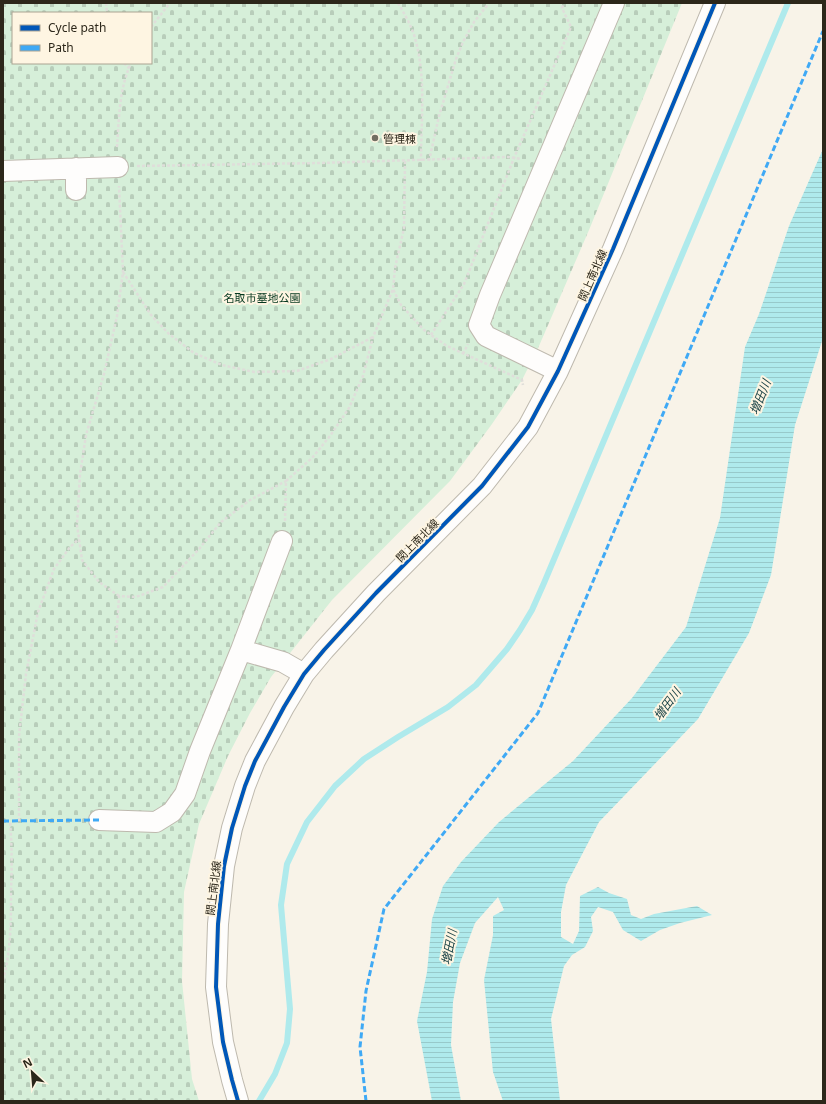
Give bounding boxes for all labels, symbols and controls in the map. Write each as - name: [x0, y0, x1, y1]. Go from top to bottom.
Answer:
- legend: [12, 12, 152, 64]
- text: Cycle path: [48, 19, 106, 36]
- text: Path: [48, 39, 74, 56]
- place label: 管理棟: [383, 131, 416, 146]
- marker: 管理棟: [370, 133, 380, 143]
- street label: 閖上南北線: [574, 247, 610, 303]
- park label: 名取市墓地公園: [224, 290, 301, 305]
- water label: 増田川: [745, 375, 775, 417]
- street label: 閖上南北線: [392, 515, 442, 565]
- water label: 増田川: [650, 683, 686, 724]
- street label: 閖上南北線: [202, 860, 224, 916]
- water label: 増田川: [437, 926, 461, 966]
- north arrow: [12, 1052, 52, 1092]
- text: N: [20, 1054, 35, 1071]

